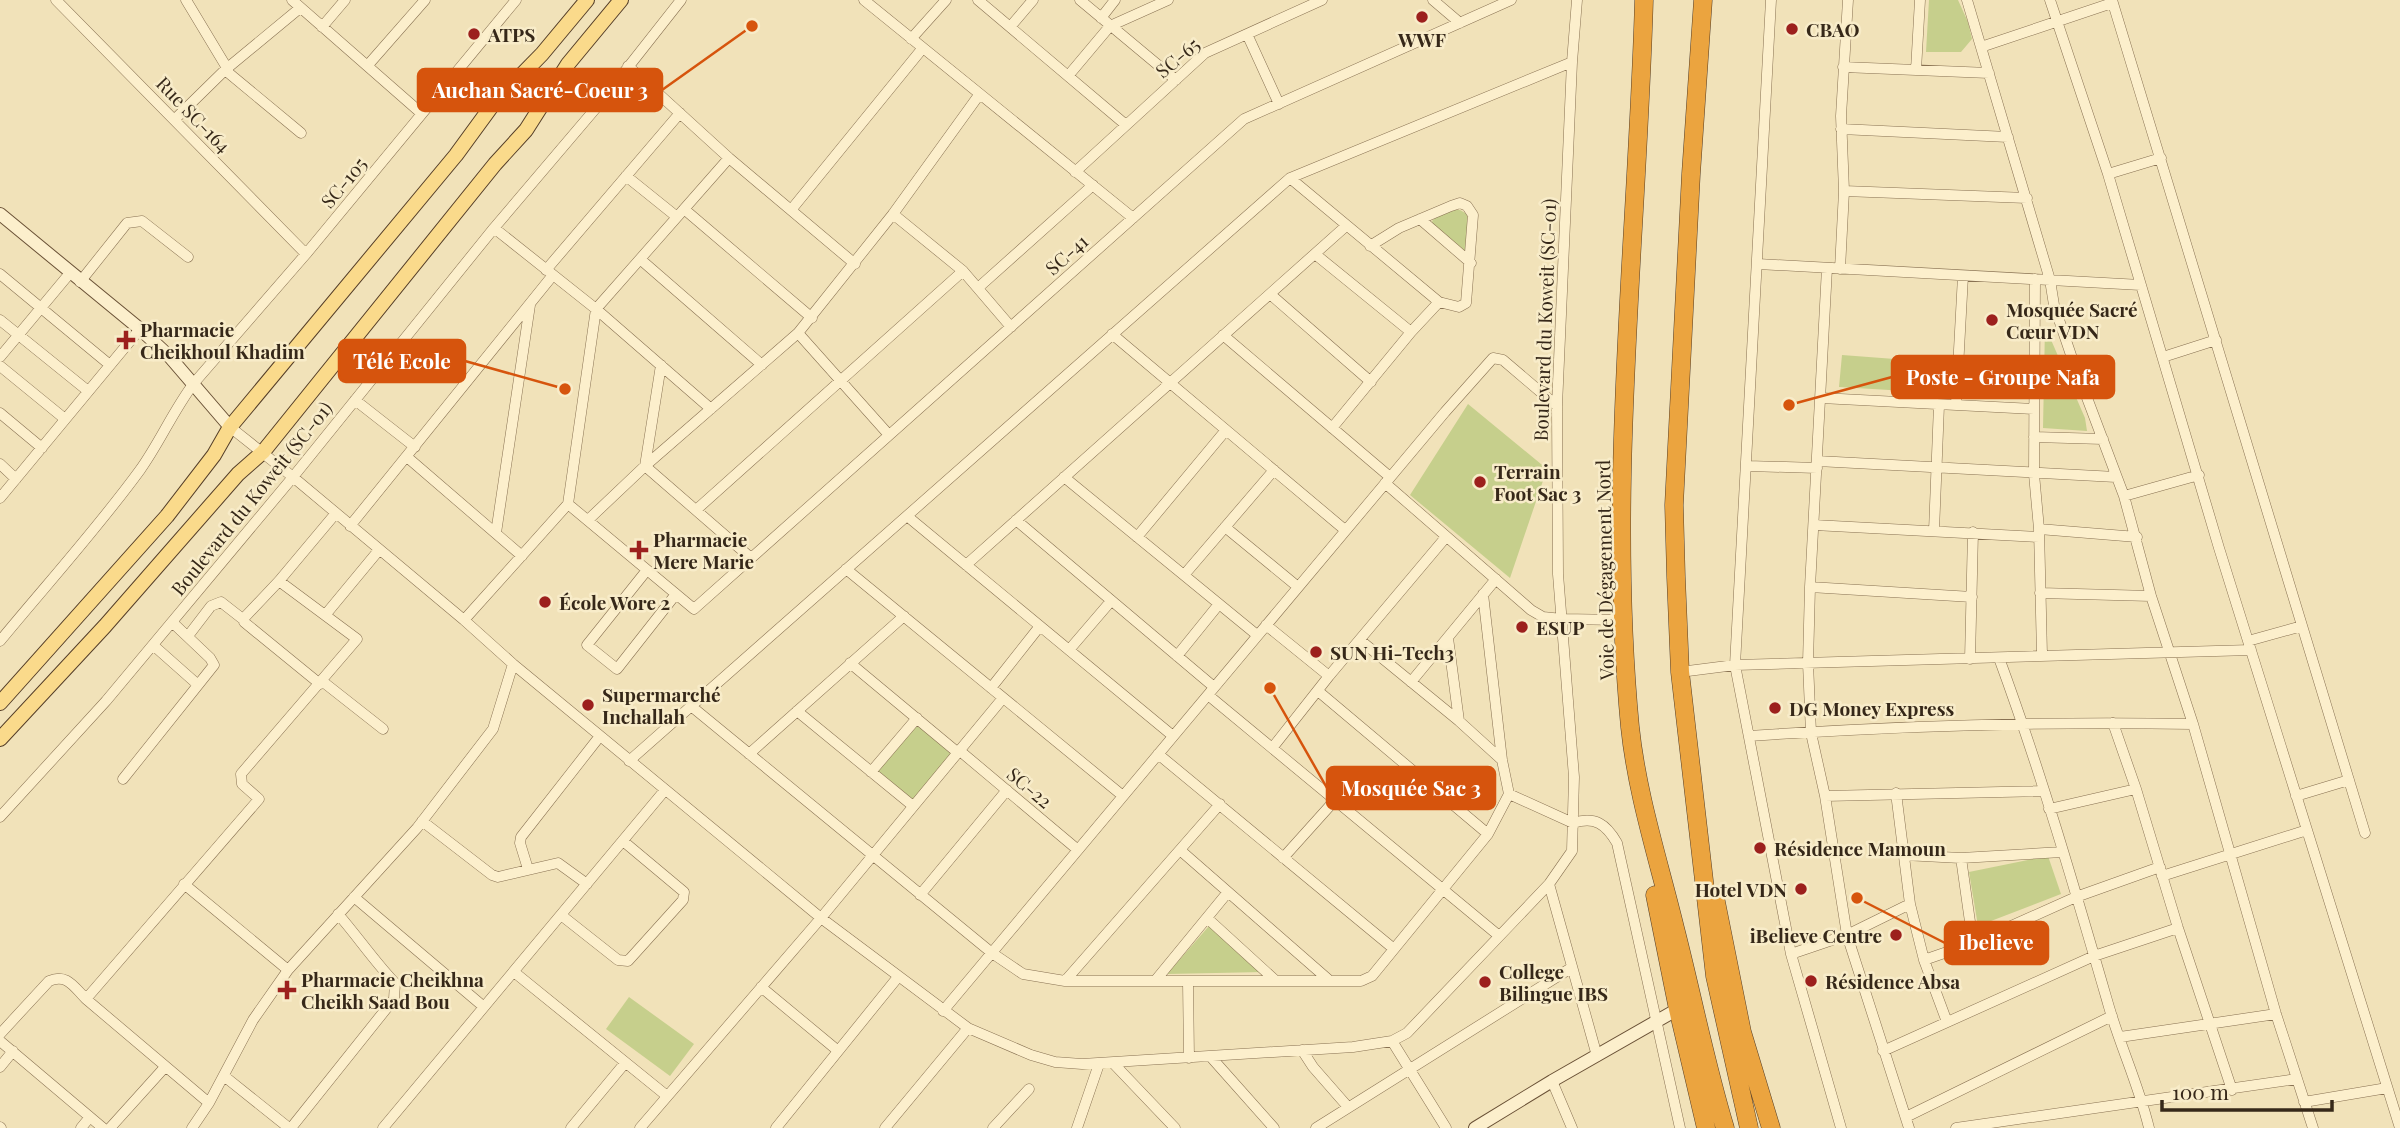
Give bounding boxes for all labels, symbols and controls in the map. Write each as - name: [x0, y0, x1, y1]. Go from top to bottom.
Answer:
- marker: WWF: [1414, 9, 1430, 25]
- place label: CBAO: [1806, 16, 1859, 42]
- place label: ATPS: [487, 21, 535, 47]
- marker: CBAO: [1784, 21, 1800, 37]
- marker: ATPS: [466, 26, 482, 42]
- place label: WWF: [1397, 26, 1446, 52]
- street label: SC-65: [1149, 31, 1205, 83]
- callout: Auchan Sacré-Coeur 3: [418, 69, 662, 111]
- street label: Rue SC-164: [151, 70, 237, 158]
- text: Auchan Sacré-Coeur 3: [431, 75, 648, 103]
- street label: SC-105: [314, 151, 372, 213]
- street label: Boulevard du Koweit (SC-01): [1527, 198, 1561, 442]
- street label: SC-41: [1039, 228, 1093, 280]
- place label: Mosquée Sacré Cœur VDN: [2006, 296, 2138, 344]
- marker: Mosquée Sacré Cœur VDN: [1984, 312, 2000, 328]
- place label: Pharmacie Cheikhoul Khadim: [140, 316, 305, 364]
- marker: Pharmacie Cheikhoul Khadim: [118, 332, 134, 348]
- callout: Télé Ecole: [339, 340, 465, 382]
- text: Télé Ecole: [353, 346, 451, 374]
- callout: Poste - Groupe Nafa: [1892, 356, 2114, 398]
- text: Poste - Groupe Nafa: [1906, 362, 2100, 390]
- street label: Boulevard du Koweit (SC-01): [165, 395, 337, 601]
- place label: Terrain Foot Sac 3: [1494, 458, 1581, 506]
- street label: Voie de Dégagement Nord: [1589, 460, 1619, 681]
- marker: Terrain Foot Sac 3: [1472, 474, 1488, 490]
- place label: Pharmacie Mere Marie: [653, 526, 754, 574]
- marker: Pharmacie Mere Marie: [631, 542, 647, 558]
- place label: École Wore 2: [559, 589, 670, 615]
- marker: École Wore 2: [537, 594, 553, 610]
- place label: ESUP: [1536, 614, 1584, 640]
- marker: ESUP: [1514, 619, 1530, 635]
- place label: SUN Hi-Tech3: [1330, 639, 1454, 665]
- marker: SUN Hi-Tech3: [1308, 644, 1324, 660]
- place label: Supermarché Inchallah: [602, 681, 721, 729]
- place label: DG Money Express: [1789, 695, 1954, 721]
- marker: Supermarché Inchallah: [580, 697, 596, 713]
- marker: DG Money Express: [1767, 700, 1783, 716]
- street label: SC-22: [1002, 761, 1058, 813]
- callout: Mosquée Sac 3: [1327, 767, 1495, 809]
- text: Mosquée Sac 3: [1341, 773, 1481, 801]
- place label: Résidence Mamoun: [1774, 835, 1946, 861]
- marker: Résidence Mamoun: [1752, 840, 1768, 856]
- place label: Hotel VDN: [1695, 876, 1787, 902]
- marker: Hotel VDN: [1793, 881, 1809, 897]
- place label: iBelieve Centre: [1750, 922, 1882, 948]
- callout: Ibelieve: [1945, 922, 2048, 964]
- marker: iBelieve Centre: [1888, 927, 1904, 943]
- text: Ibelieve: [1958, 927, 2034, 955]
- place label: College Bilingue IBS: [1499, 958, 1608, 1006]
- place label: Pharmacie Cheikhna Cheikh Saad Bou: [301, 966, 484, 1014]
- place label: Résidence Absa: [1825, 968, 1960, 994]
- marker: Résidence Absa: [1803, 973, 1819, 989]
- marker: College Bilingue IBS: [1477, 974, 1493, 990]
- marker: Pharmacie Cheikhna Cheikh Saad Bou: [279, 982, 295, 998]
- scale bar: [2162, 1068, 2332, 1112]
- text: 100 m: [2172, 1077, 2229, 1105]

